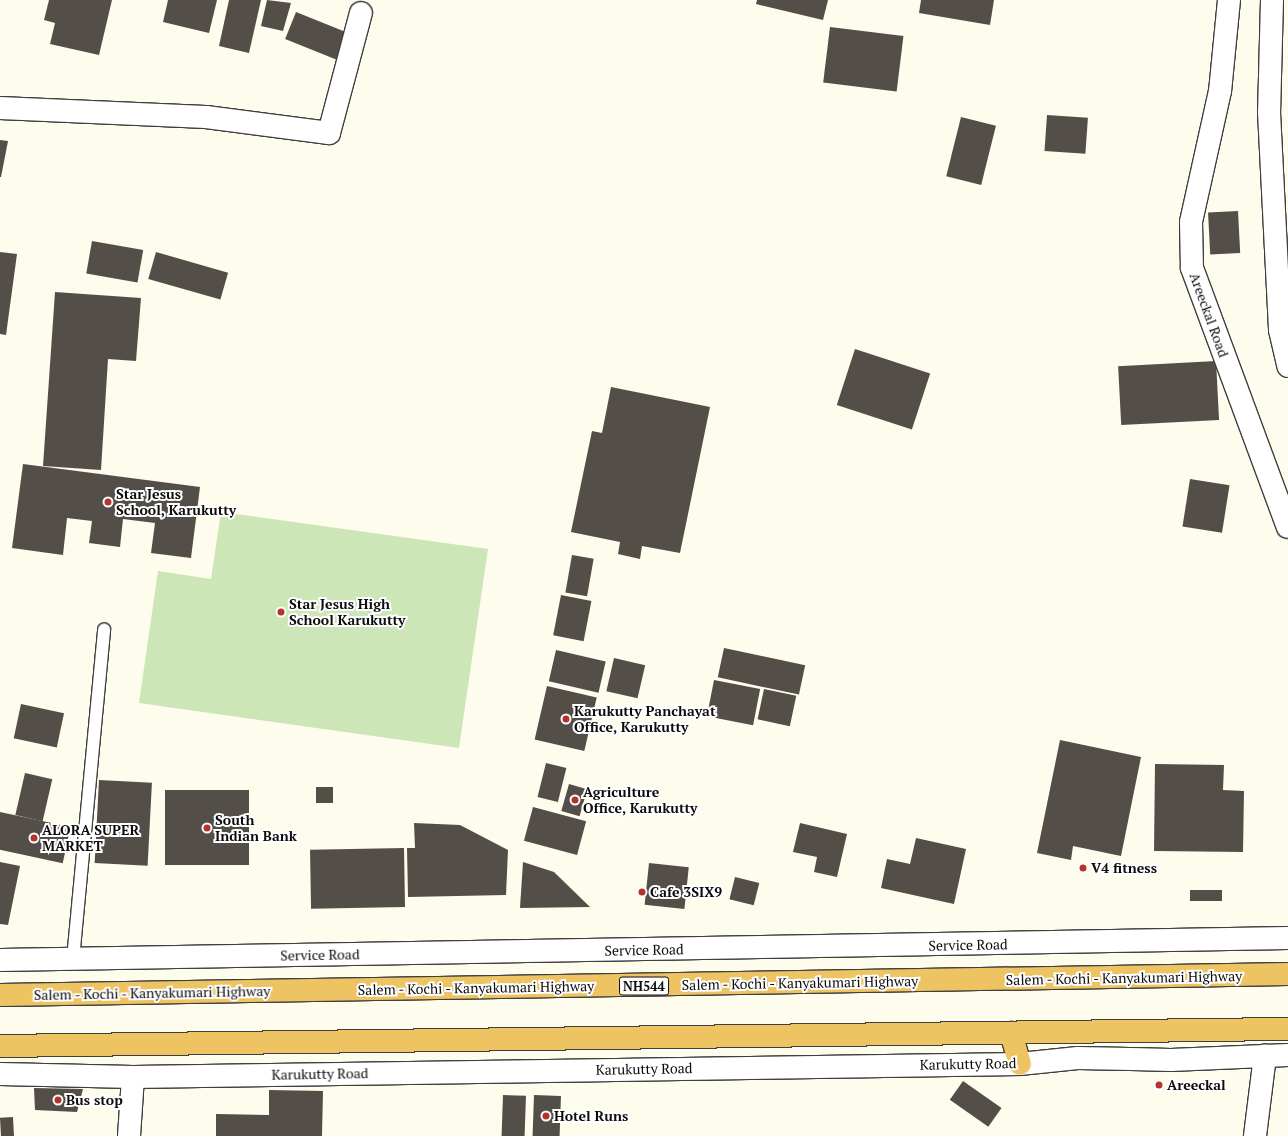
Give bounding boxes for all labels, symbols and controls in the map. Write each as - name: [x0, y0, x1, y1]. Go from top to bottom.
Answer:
- street label: Areeckal Road: [1186, 270, 1232, 360]
- place label: Star Jesus School, Karukutty: [116, 486, 237, 518]
- marker: Star Jesus School, Karukutty: [103, 497, 113, 507]
- place label: Star Jesus High School Karukutty: [289, 596, 405, 628]
- marker: Star Jesus High School Karukutty: [276, 607, 286, 617]
- place label: Karukutty Panchayat Office, Karukutty: [574, 703, 715, 736]
- marker: Karukutty Panchayat Office, Karukutty: [561, 714, 571, 724]
- place label: Agriculture Office, Karukutty: [583, 784, 698, 816]
- marker: Agriculture Office, Karukutty: [570, 795, 580, 805]
- place label: South Indian Bank: [215, 812, 297, 844]
- place label: ALORA SUPER MARKET: [42, 822, 139, 854]
- marker: South Indian Bank: [202, 823, 212, 833]
- marker: ALORA SUPER MARKET: [29, 833, 39, 843]
- place label: V4 fitness: [1091, 860, 1157, 876]
- marker: V4 fitness: [1078, 863, 1088, 873]
- place label: Cafe 3SIX9: [650, 884, 722, 900]
- marker: Cafe 3SIX9: [637, 887, 647, 897]
- street label: Service Road: [928, 936, 1008, 954]
- street label: Service Road: [604, 941, 684, 959]
- street label: Service Road: [280, 946, 360, 964]
- street label: Salem - Kochi - Kanyakumari Highway: [1004, 968, 1244, 988]
- street label: Salem - Kochi - Kanyakumari Highway: [680, 973, 920, 993]
- road number: NH544: [619, 975, 669, 997]
- street label: Salem - Kochi - Kanyakumari Highway: [356, 978, 596, 998]
- street label: Salem - Kochi - Kanyakumari Highway: [32, 983, 272, 1003]
- street label: Karukutty Road: [919, 1055, 1017, 1073]
- street label: Karukutty Road: [595, 1060, 693, 1078]
- street label: Karukutty Road: [271, 1065, 369, 1083]
- place label: Areeckal: [1167, 1077, 1226, 1093]
- marker: Areeckal: [1154, 1080, 1164, 1090]
- place label: Bus stop: [66, 1092, 123, 1108]
- marker: Bus stop: [53, 1095, 63, 1105]
- place label: Hotel Runs: [554, 1108, 628, 1124]
- marker: Hotel Runs: [541, 1111, 551, 1121]

